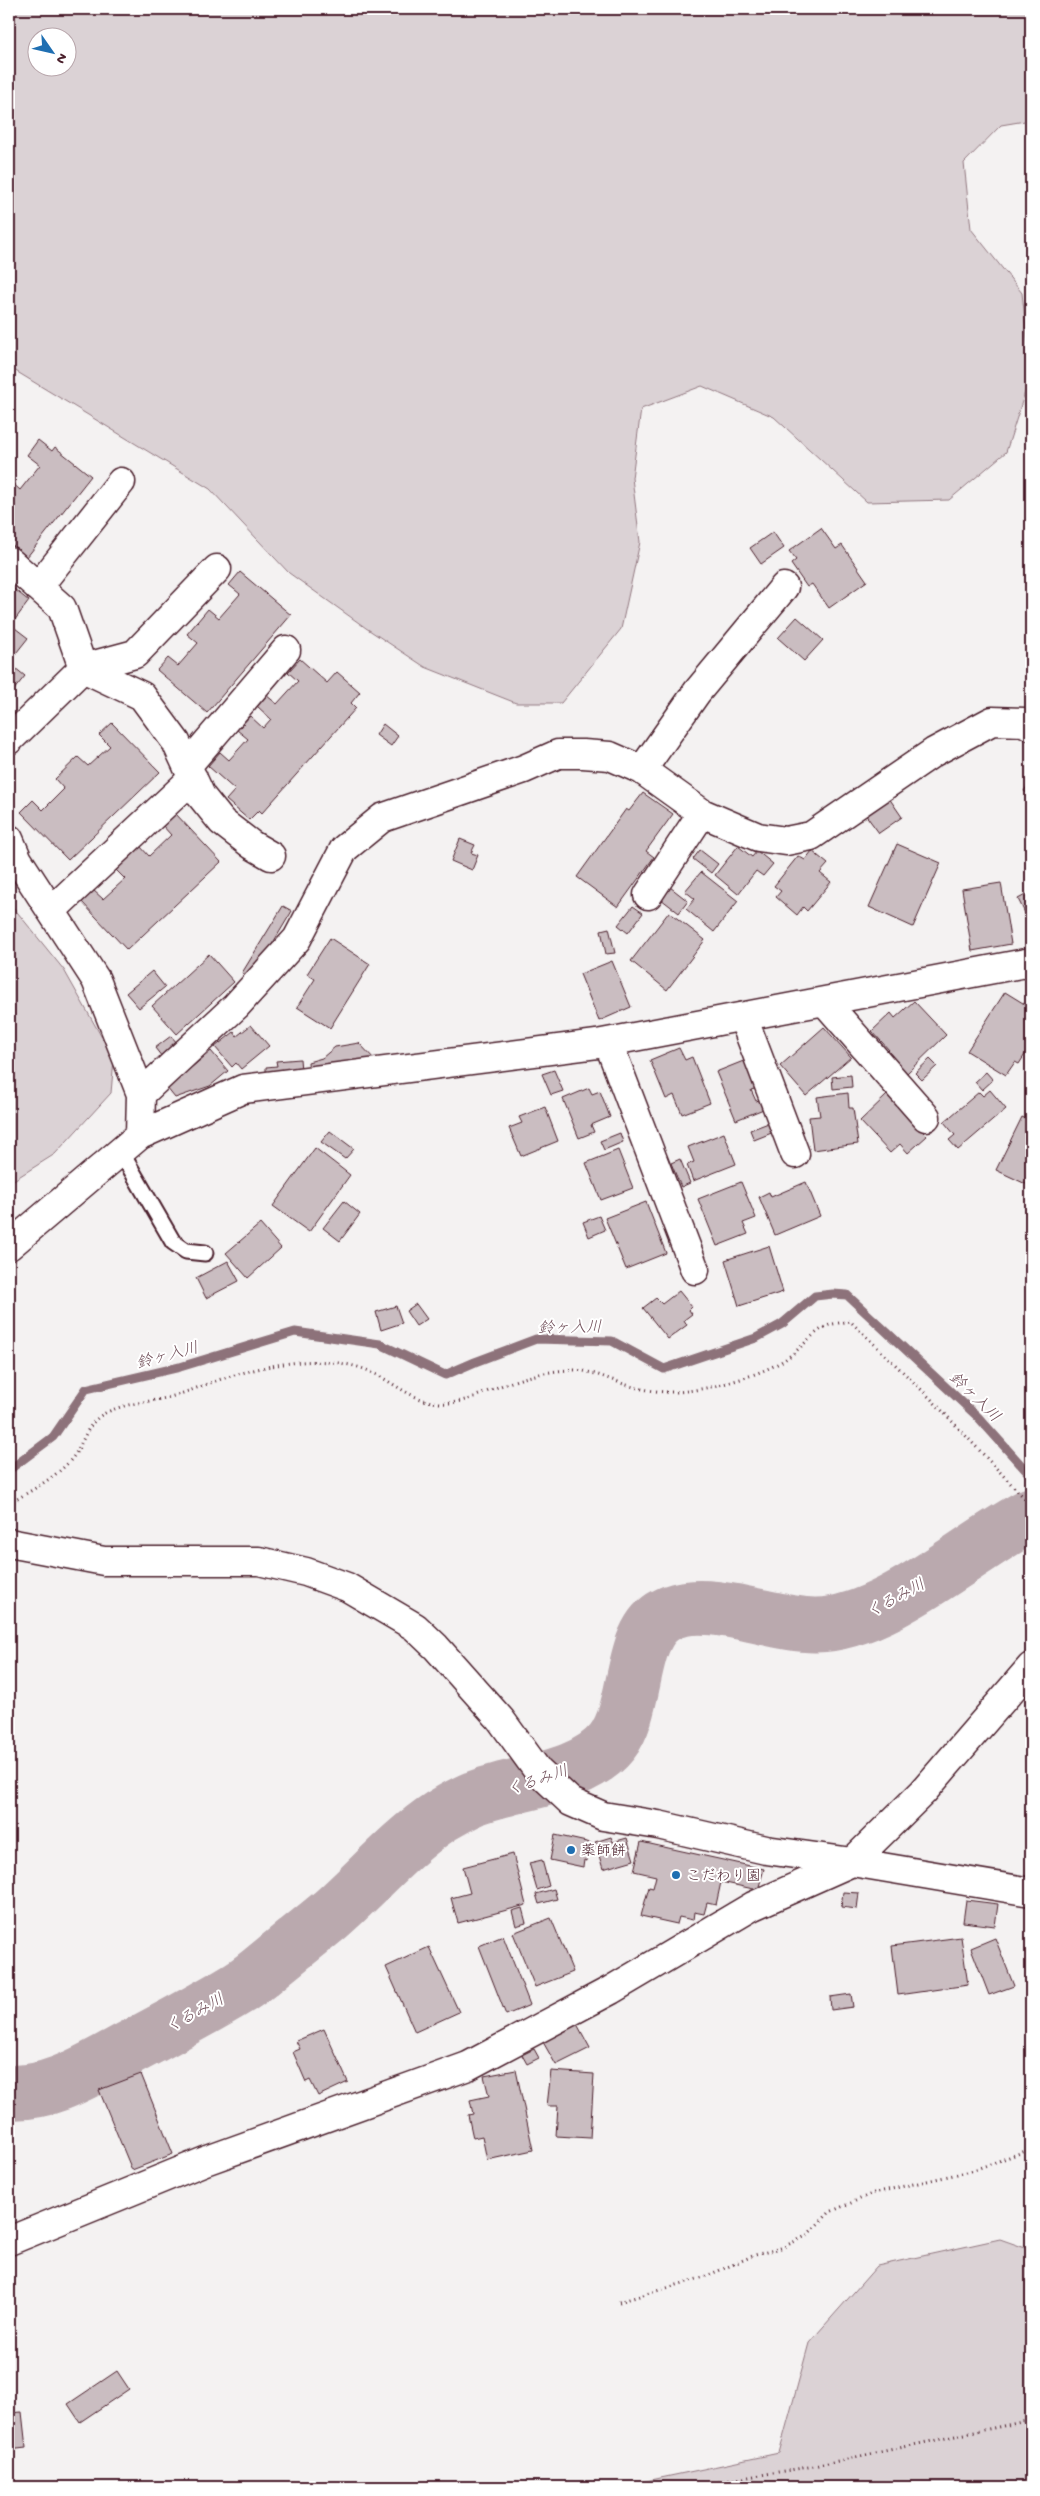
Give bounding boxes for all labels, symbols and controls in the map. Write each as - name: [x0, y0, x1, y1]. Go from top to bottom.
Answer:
- north arrow: [28, 28, 78, 78]
- text: N: [51, 49, 70, 66]
- water label: 鈴ヶ入川: [538, 1318, 602, 1340]
- water label: 鈴ヶ入川: [134, 1339, 201, 1375]
- water label: 鈴ヶ入川: [944, 1369, 1004, 1428]
- water label: くるみ川: [864, 1575, 929, 1624]
- water label: くるみ川: [504, 1762, 571, 1802]
- place label: 薬師餅: [581, 1842, 626, 1861]
- marker: 薬師餅: [565, 1844, 577, 1856]
- place label: こだわり園: [686, 1868, 761, 1886]
- marker: こだわり園: [670, 1869, 682, 1881]
- water label: くるみ川: [163, 1990, 228, 2039]

